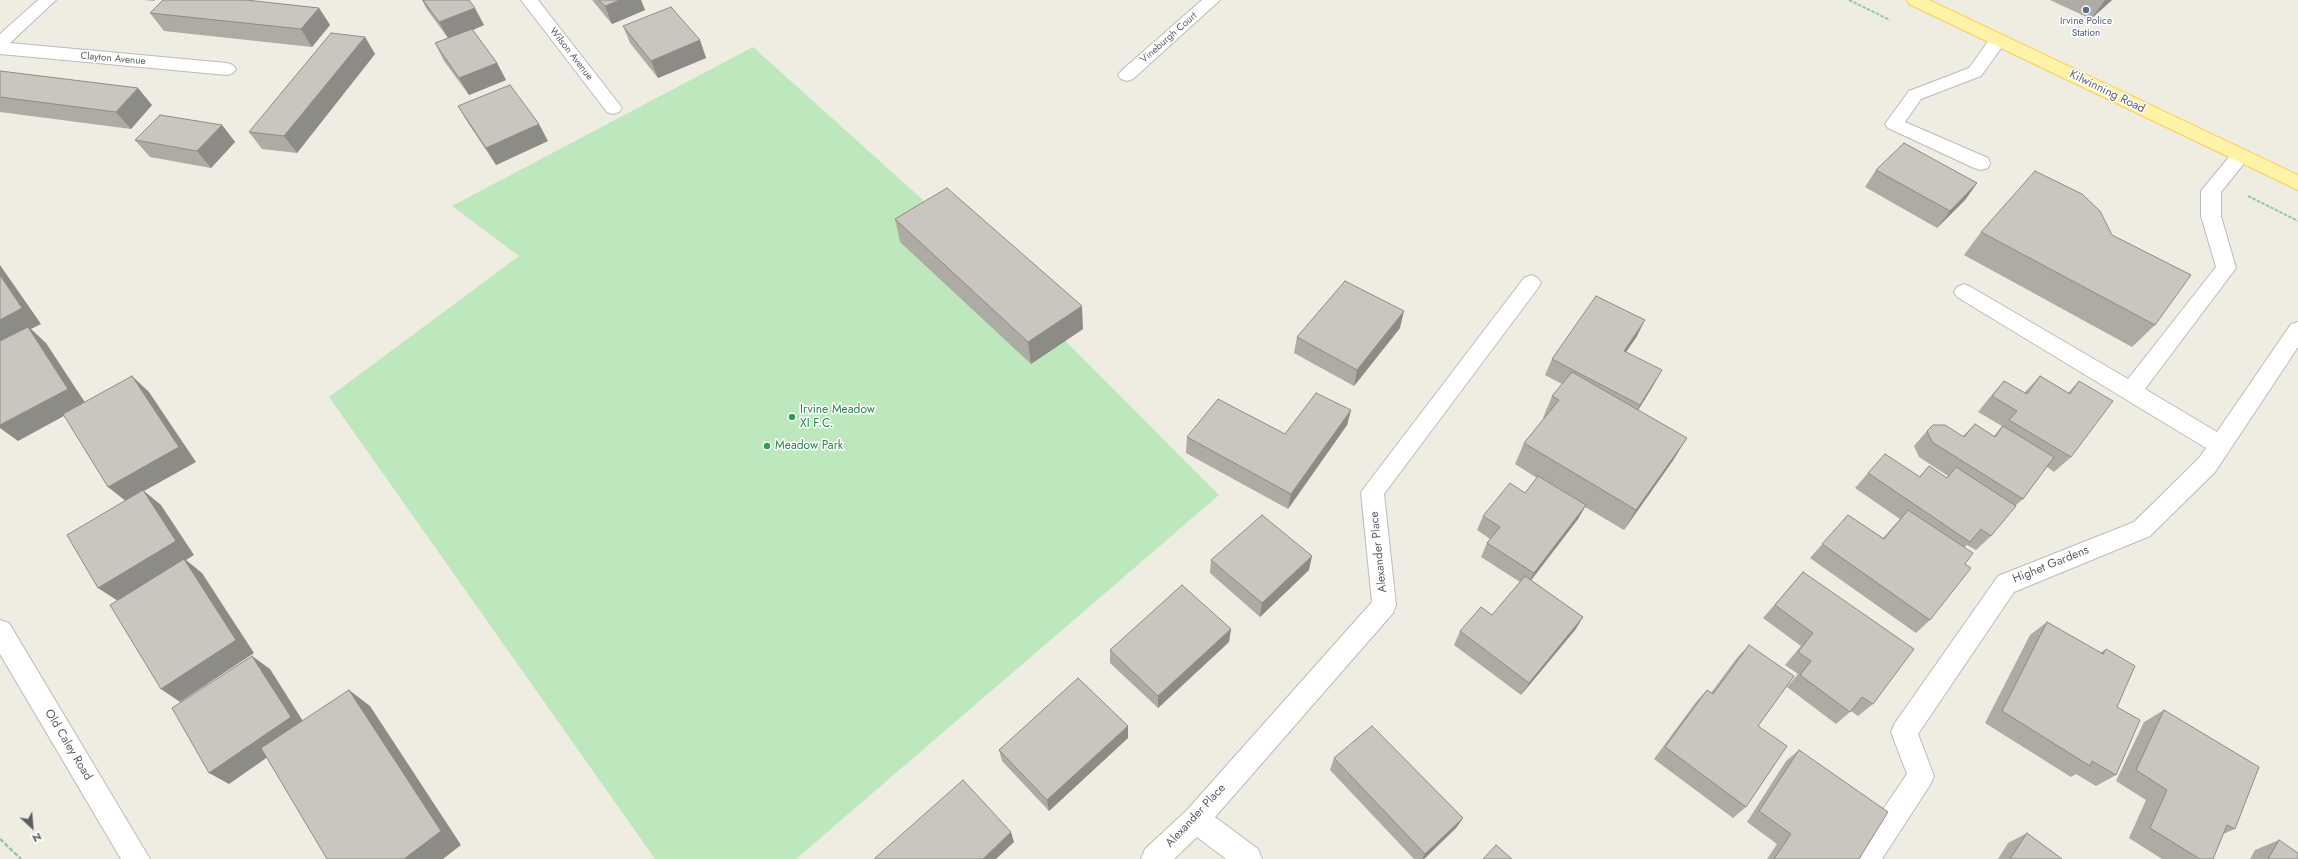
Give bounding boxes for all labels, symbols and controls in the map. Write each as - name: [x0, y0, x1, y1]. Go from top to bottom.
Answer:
- marker: Irvine Police Station: [2081, 5, 2091, 15]
- street label: Vineburgh Court: [1138, 10, 1200, 66]
- place label: Irvine Police Station: [2060, 16, 2112, 40]
- street label: Wilson Avenue: [547, 25, 595, 83]
- street label: Clayton Avenue: [80, 50, 146, 68]
- street label: Kilwinning Road: [2067, 67, 2147, 117]
- place label: Irvine Meadow XI F.C.: [800, 403, 875, 431]
- marker: Irvine Meadow XI F.C.: [787, 412, 797, 422]
- place label: Meadow Park: [775, 439, 843, 453]
- marker: Meadow Park: [762, 441, 772, 451]
- street label: Alexander Place: [1368, 511, 1390, 593]
- street label: Highet Gardens: [2011, 543, 2091, 587]
- street label: Old Caley Road: [41, 707, 95, 783]
- street label: Alexander Place: [1163, 781, 1229, 851]
- north arrow: [12, 807, 52, 847]
- text: N: [30, 829, 45, 847]

